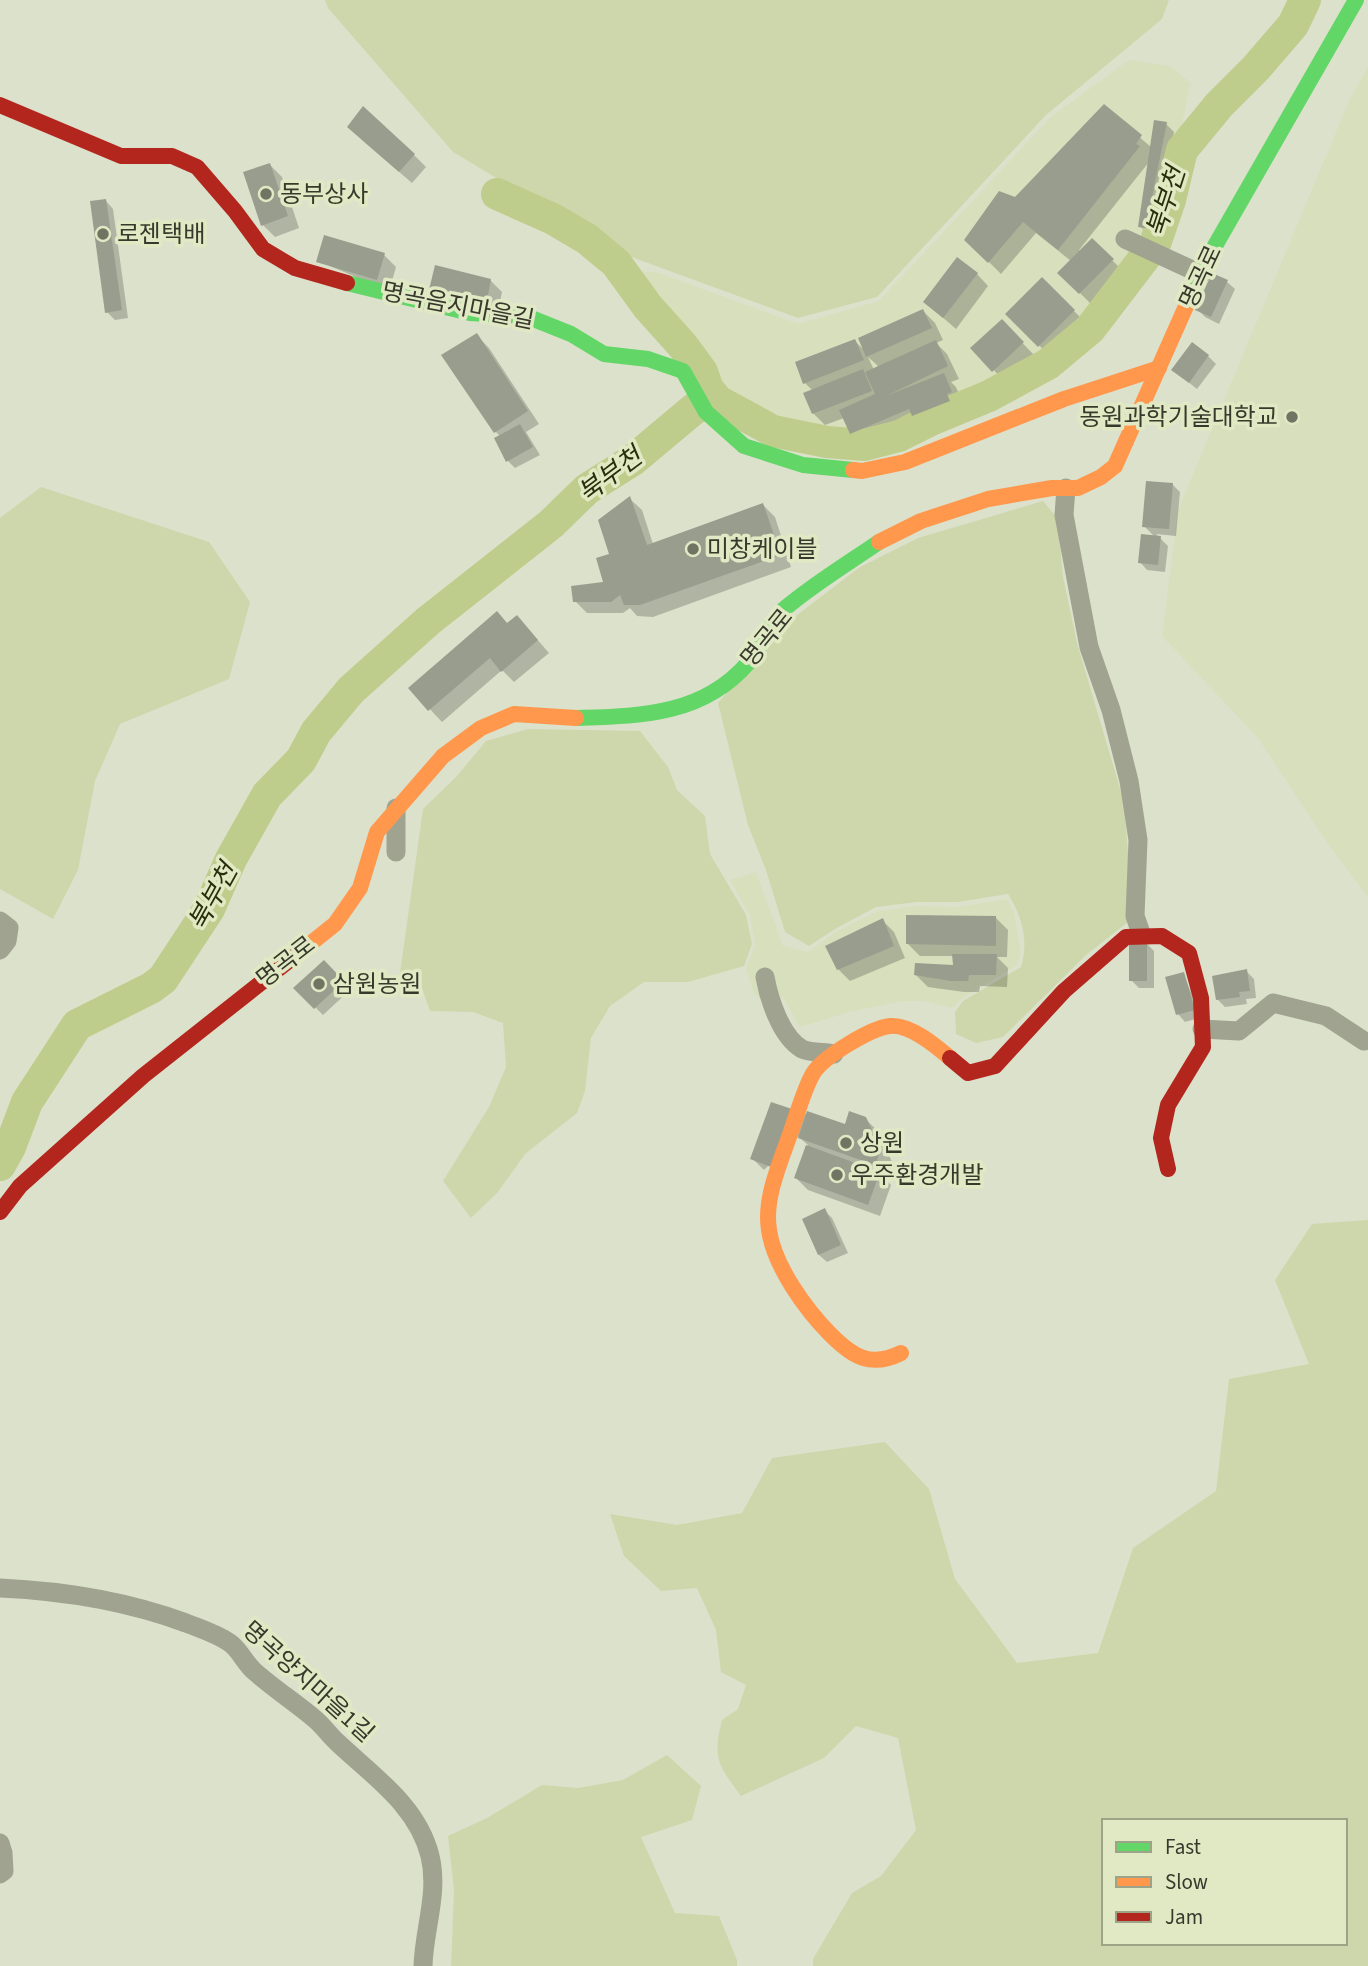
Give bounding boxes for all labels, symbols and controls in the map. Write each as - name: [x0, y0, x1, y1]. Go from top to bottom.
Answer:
- water label: 북부천: [1137, 159, 1196, 242]
- place label: 동부상사: [280, 177, 368, 212]
- marker: 동부상사: [258, 186, 274, 202]
- place label: 로젠택배: [117, 217, 205, 252]
- marker: 로젠택배: [95, 226, 111, 242]
- street label: 명곡로: [1171, 240, 1231, 314]
- street label: 명곡음지마을길: [379, 274, 537, 338]
- place label: 동원과학기술대학교: [1079, 400, 1278, 435]
- marker: 동원과학기술대학교: [1284, 409, 1300, 425]
- water label: 북부천: [570, 437, 652, 511]
- place label: 미창케이블: [707, 532, 817, 567]
- marker: 미창케이블: [685, 541, 701, 557]
- street label: 명곡로: [733, 601, 801, 675]
- water label: 북부천: [179, 854, 248, 937]
- street label: 명곡로: [249, 928, 323, 996]
- place label: 삼원농원: [333, 967, 421, 1002]
- marker: 삼원농원: [311, 976, 327, 992]
- place label: 상원: [860, 1126, 904, 1161]
- marker: 상원: [838, 1135, 854, 1151]
- place label: 우주환경개발: [851, 1158, 983, 1193]
- marker: 우주환경개발: [829, 1167, 845, 1183]
- street label: 명곡양지마을1길: [234, 1613, 382, 1751]
- legend: [1102, 1819, 1347, 1945]
- text: Fast: [1165, 1832, 1201, 1862]
- text: Slow: [1165, 1867, 1208, 1897]
- text: Jam: [1165, 1902, 1203, 1932]

